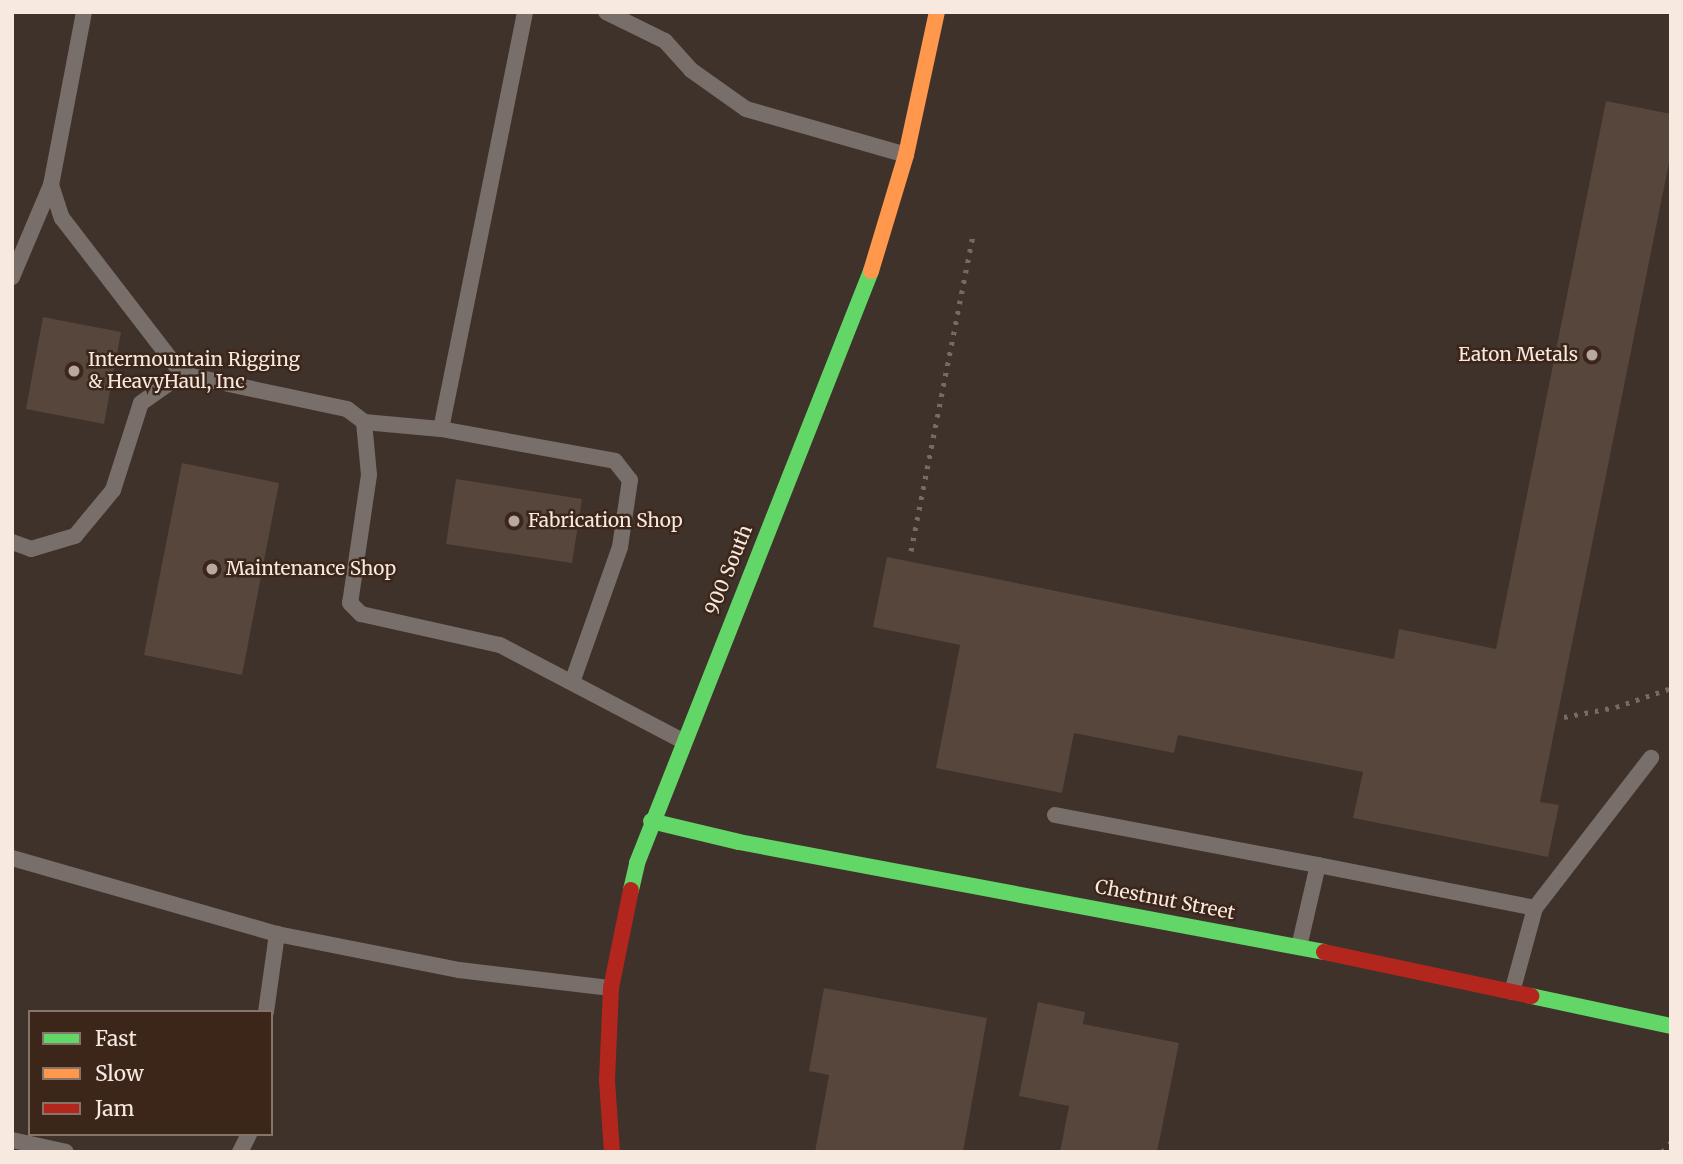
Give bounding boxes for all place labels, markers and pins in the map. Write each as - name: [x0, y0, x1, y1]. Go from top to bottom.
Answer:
- place label: Eaton Metals: [1458, 344, 1578, 366]
- marker: Eaton Metals: [1584, 347, 1600, 363]
- place label: Intermountain Rigging & HeavyHaul, Inc: [88, 349, 300, 393]
- marker: Intermountain Rigging & HeavyHaul, Inc: [66, 363, 82, 379]
- place label: Fabrication Shop: [528, 510, 683, 532]
- marker: Fabrication Shop: [506, 513, 522, 529]
- place label: Maintenance Shop: [226, 558, 396, 580]
- marker: Maintenance Shop: [204, 561, 220, 577]

